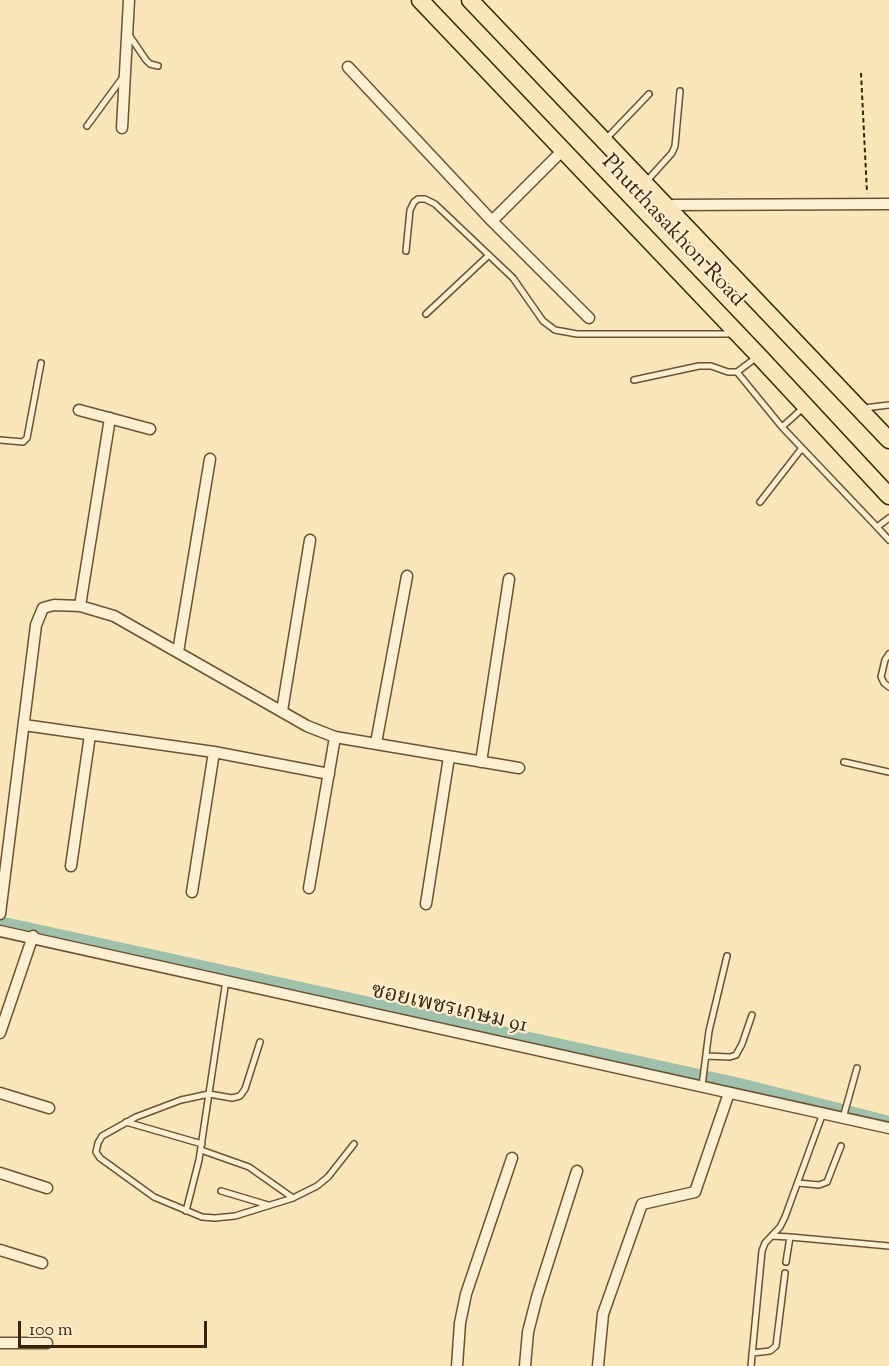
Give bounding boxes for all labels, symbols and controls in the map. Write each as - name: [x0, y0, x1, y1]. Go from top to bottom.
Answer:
- street label: Phutthasakhon Road: [595, 150, 749, 314]
- street label: ซอยเพชรเกษม 91: [368, 979, 530, 1041]
- scale bar: [21, 1309, 210, 1347]
- text: 100 m: [29, 1318, 73, 1344]

